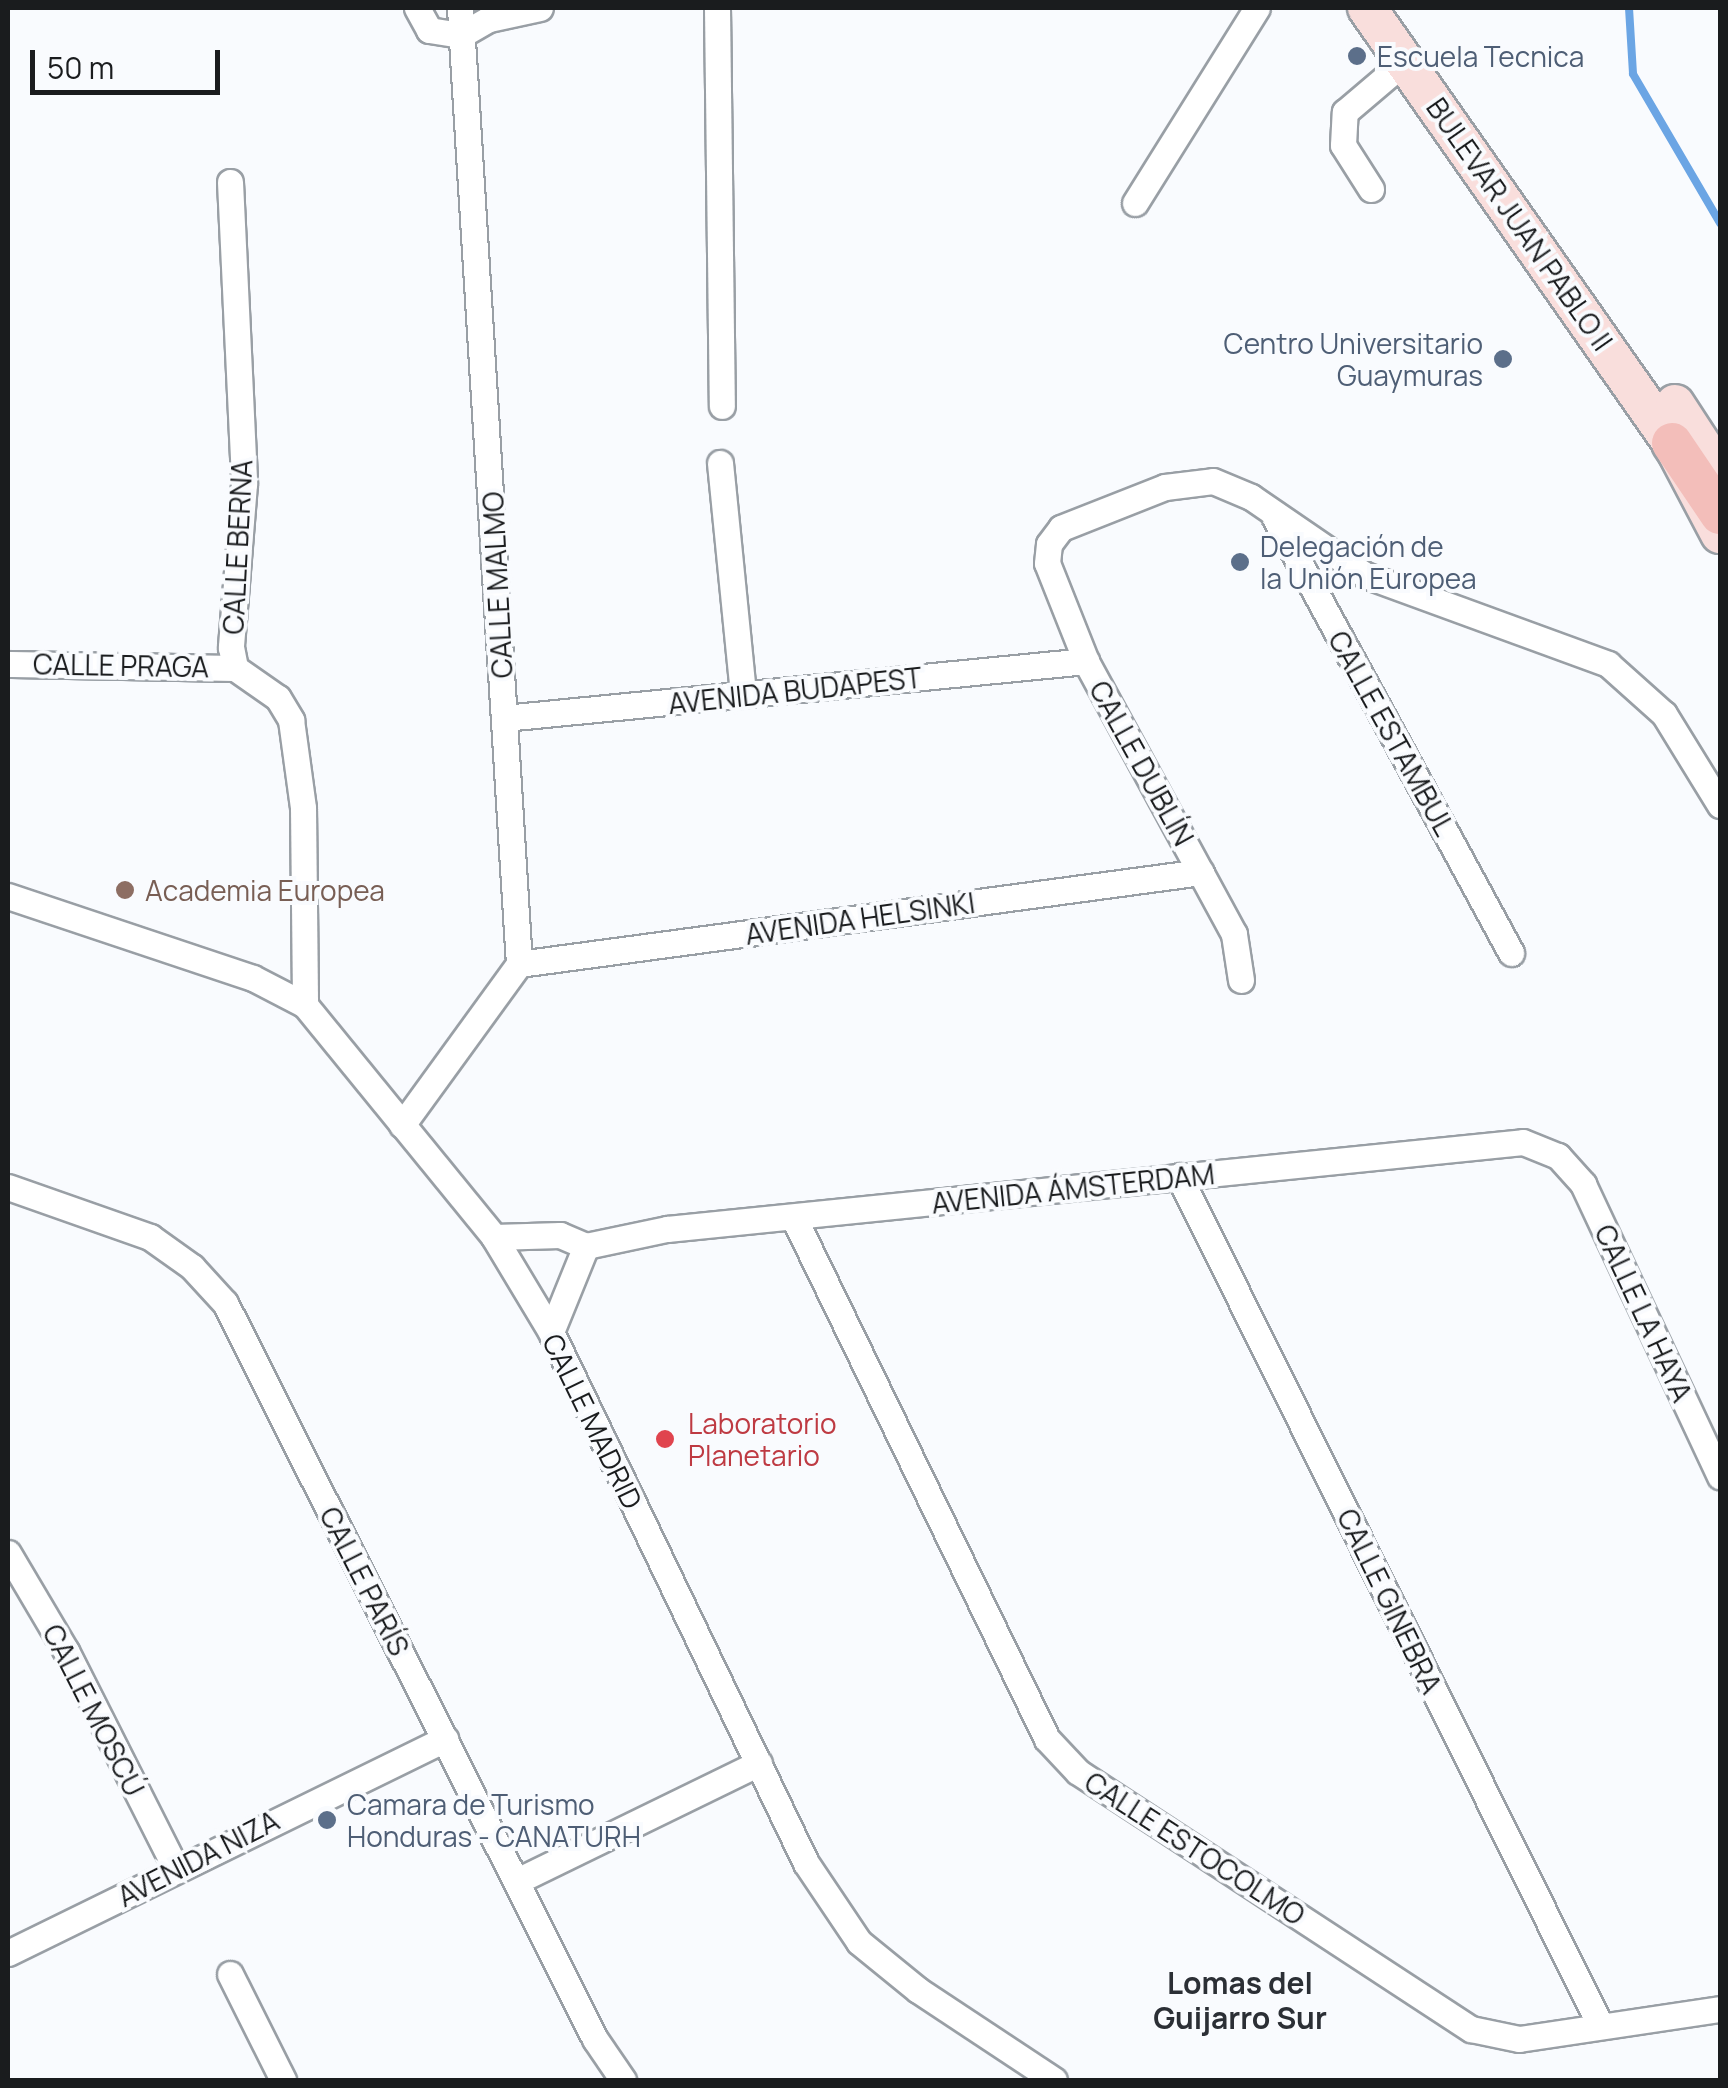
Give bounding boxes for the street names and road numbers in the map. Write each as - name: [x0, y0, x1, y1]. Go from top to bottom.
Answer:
- street label: BULEVAR JUAN PABLO II: [1420, 91, 1620, 357]
- street label: CALLE BERNA: [216, 459, 258, 635]
- street label: CALLE MALMO: [475, 491, 519, 679]
- street label: CALLE ESTAMBUL: [1322, 625, 1462, 841]
- street label: CALLE PRAGA: [33, 647, 209, 683]
- street label: AVENIDA BUDAPEST: [667, 660, 923, 720]
- street label: CALLE DUBLÍN: [1083, 675, 1201, 851]
- street label: AVENIDA HELSINKI: [743, 885, 977, 951]
- street label: AVENIDA ÁMSTERDAM: [930, 1156, 1216, 1220]
- street label: CALLE LA HAYA: [1588, 1219, 1700, 1407]
- street label: CALLE MADRID: [536, 1328, 650, 1514]
- street label: CALLE PARÍS: [313, 1501, 417, 1661]
- street label: CALLE GINEBRA: [1331, 1503, 1449, 1699]
- street label: CALLE MOSCÚ: [36, 1619, 152, 1801]
- street label: CALLE ESTOCOLMO: [1079, 1764, 1311, 1932]
- street label: AVENIDA NIZA: [112, 1803, 284, 1913]

